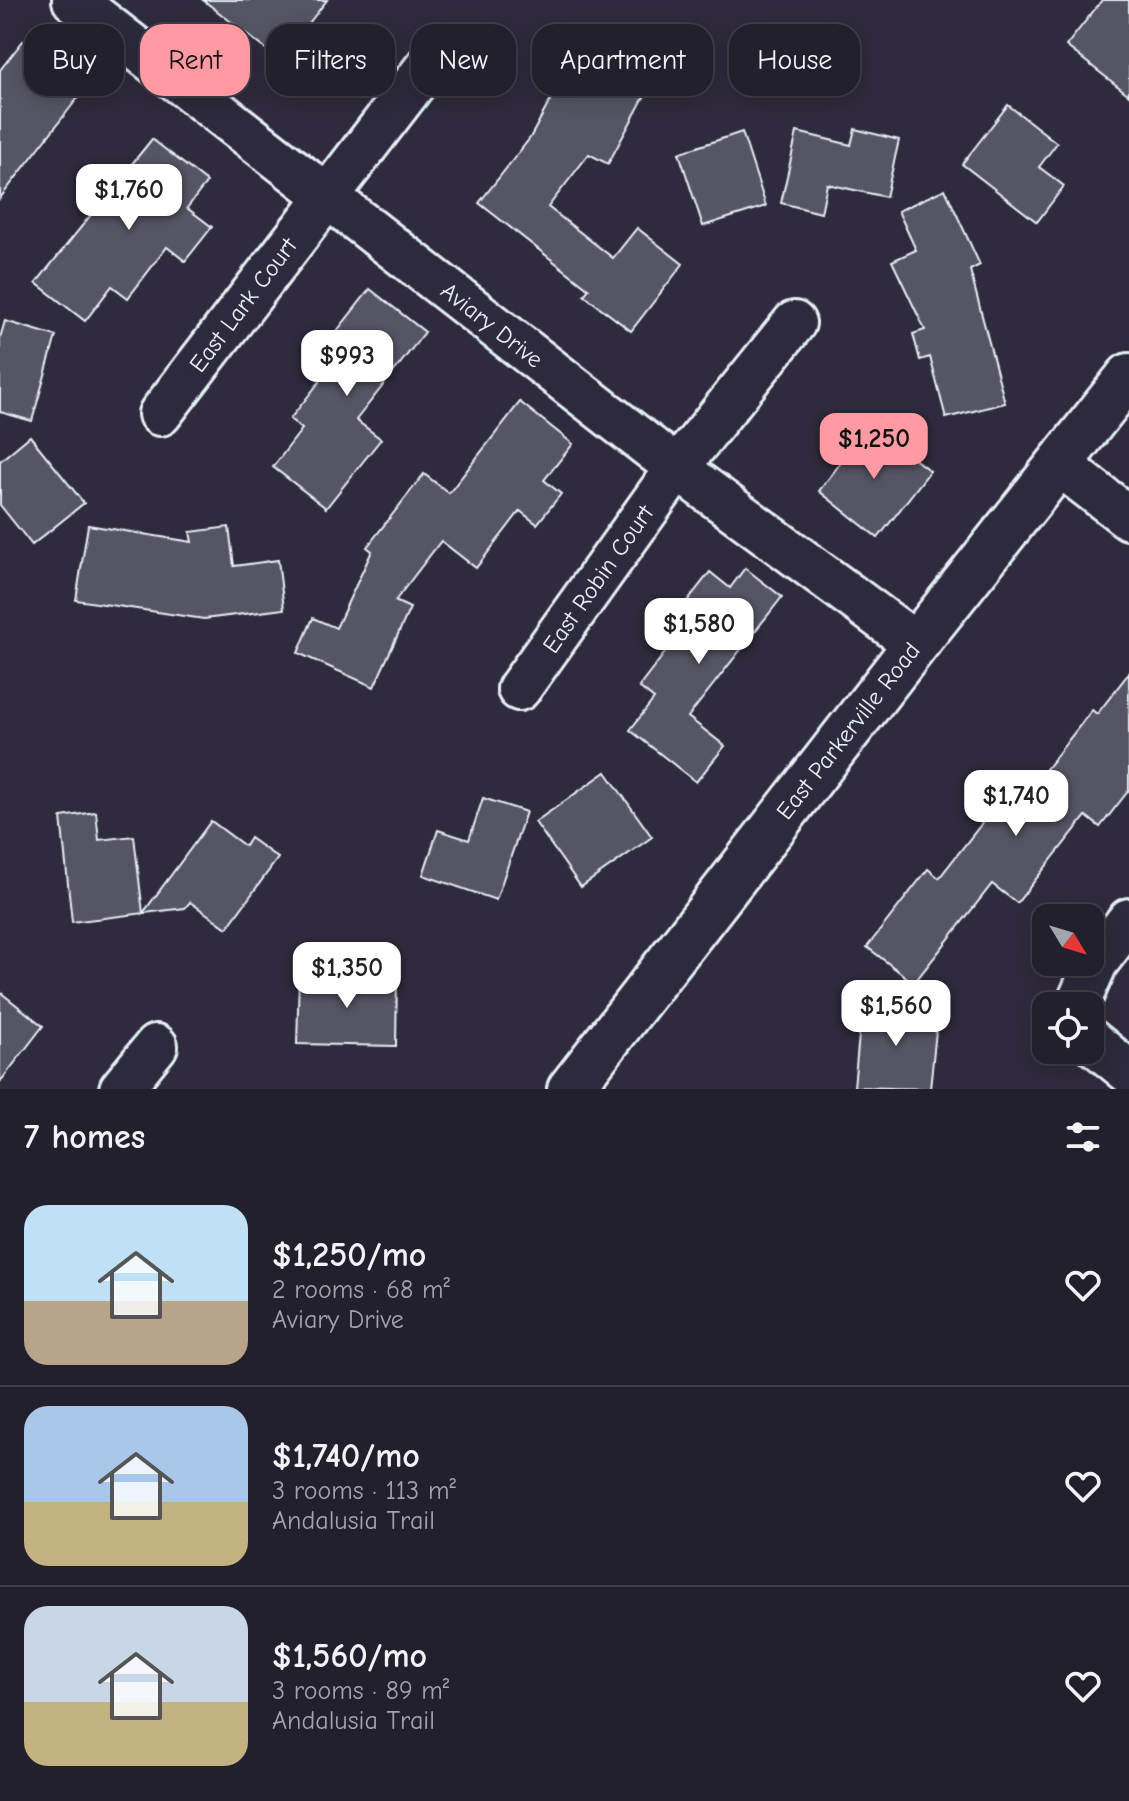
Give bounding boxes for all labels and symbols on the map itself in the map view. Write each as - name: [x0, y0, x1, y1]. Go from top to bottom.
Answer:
- pin: $1,760: [64, 164, 194, 232]
- street label: East Lark Court: [183, 231, 303, 378]
- street label: Aviary Drive: [435, 276, 549, 374]
- pin: $993: [300, 330, 394, 398]
- pin: $1,250: [809, 413, 939, 481]
- street label: East Robin Court: [537, 499, 660, 658]
- pin: $1,580: [634, 598, 764, 666]
- street label: East Parkerville Road: [770, 637, 926, 825]
- pin: $1,740: [951, 770, 1081, 838]
- north arrow: [1032, 904, 1104, 976]
- pin: $1,350: [282, 942, 412, 1010]
- pin: $1,560: [831, 980, 961, 1048]

